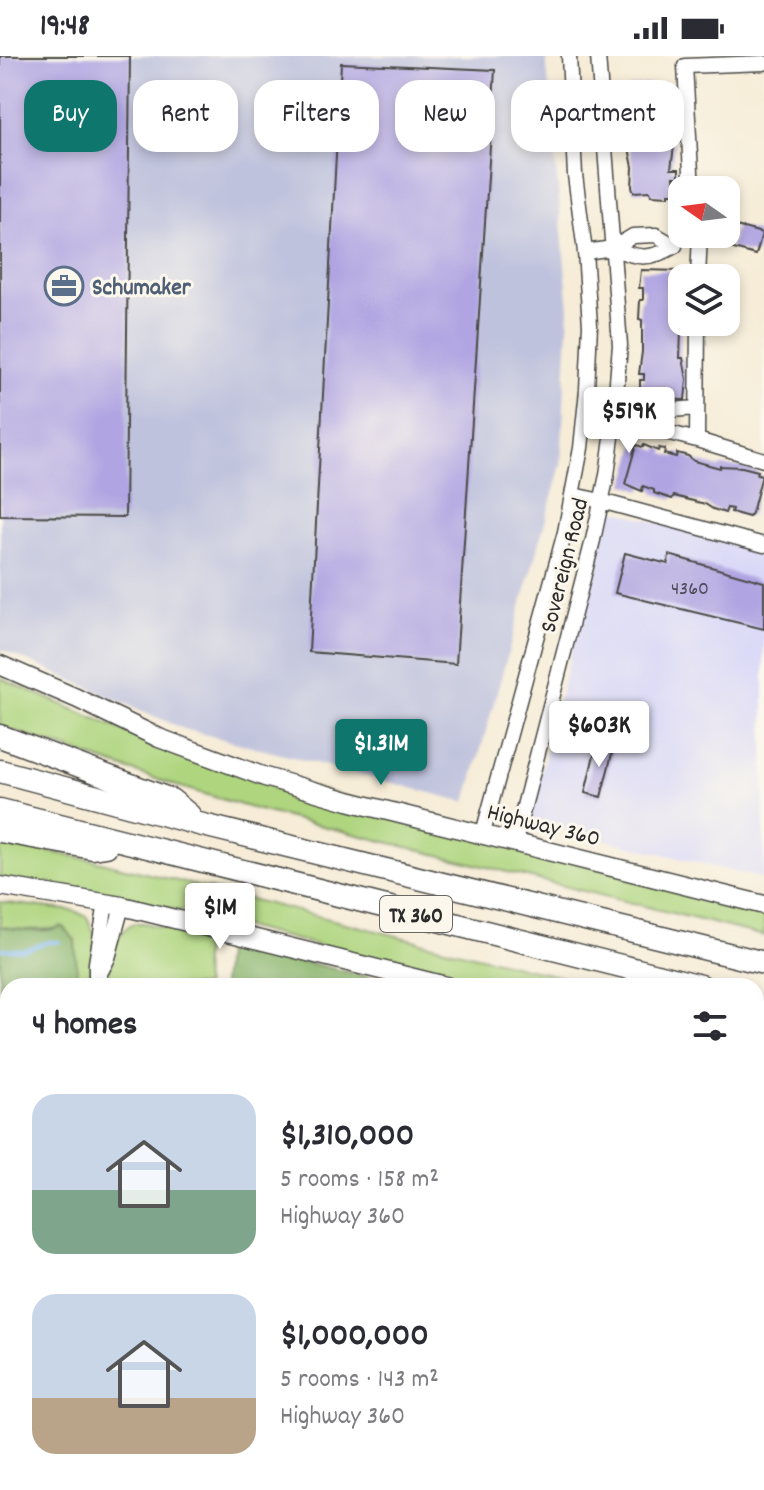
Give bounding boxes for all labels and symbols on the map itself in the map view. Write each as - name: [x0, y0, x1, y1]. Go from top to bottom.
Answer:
- north arrow: [668, 176, 740, 248]
- office icon: Schumaker: [43, 265, 85, 307]
- place label: Schumaker: [92, 272, 192, 306]
- pin: $519K: [573, 387, 685, 455]
- street label: Sovereign Road: [533, 495, 599, 637]
- house number: 4360: [671, 576, 709, 604]
- pin: $603K: [543, 701, 655, 769]
- pin: $1.31M: [316, 719, 446, 787]
- street label: Highway 360: [483, 796, 603, 857]
- pin: $1M: [181, 883, 259, 951]
- road number: TX 360: [380, 896, 452, 932]

